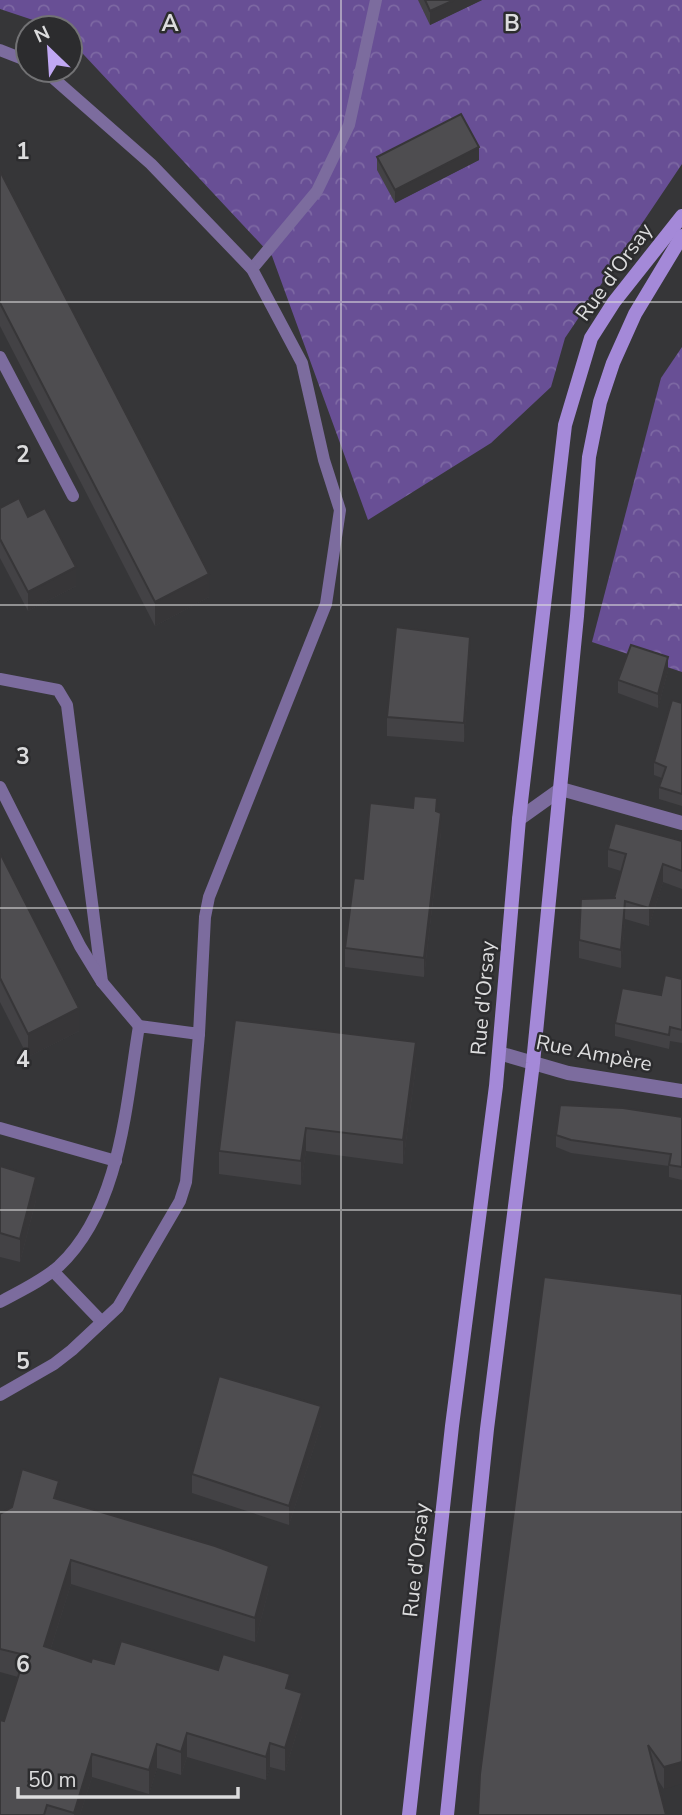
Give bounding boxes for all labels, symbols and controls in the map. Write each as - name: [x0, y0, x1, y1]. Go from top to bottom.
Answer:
- text: A: [161, 8, 179, 39]
- text: B: [504, 8, 520, 39]
- north arrow: [14, 14, 84, 84]
- text: N: [30, 20, 54, 49]
- text: 1: [16, 136, 30, 167]
- street label: Rue d'Orsay: [569, 217, 659, 327]
- text: 2: [16, 439, 30, 470]
- text: 3: [16, 741, 30, 772]
- street label: Rue d'Orsay: [464, 939, 502, 1056]
- street label: Rue Ampère: [534, 1028, 654, 1078]
- text: 4: [16, 1044, 30, 1075]
- text: 5: [16, 1346, 30, 1377]
- street label: Rue d'Orsay: [396, 1501, 436, 1619]
- text: 6: [16, 1649, 30, 1680]
- scale bar: [18, 1756, 238, 1800]
- text: 50 m: [28, 1766, 77, 1794]

